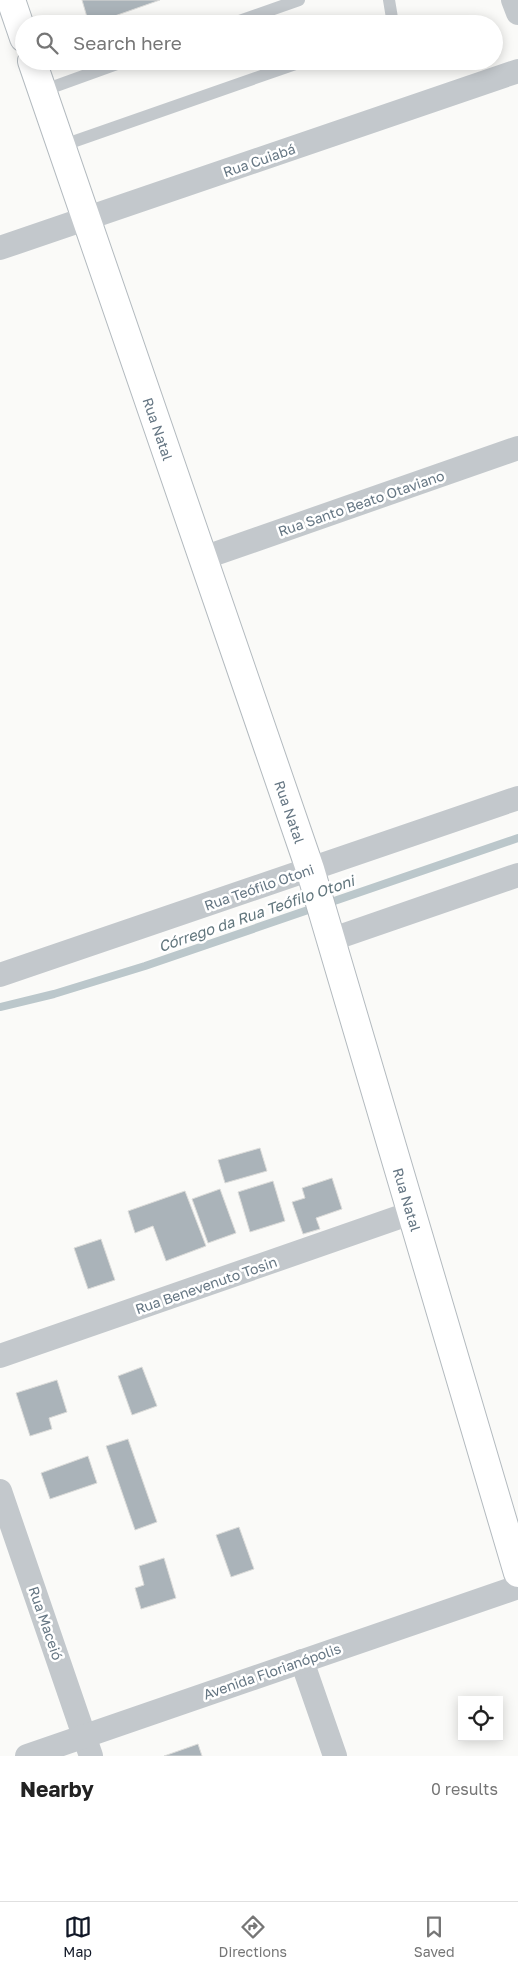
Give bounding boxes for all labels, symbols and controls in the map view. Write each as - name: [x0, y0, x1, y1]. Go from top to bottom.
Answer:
- search box: [15, 15, 503, 70]
- icon: search: [33, 29, 61, 57]
- text: Search here: [73, 31, 182, 54]
- street label: Rua Cuiabá: [221, 140, 297, 180]
- street label: Rua Natal: [140, 395, 177, 463]
- street label: Rua Santo Beato Otaviano: [276, 467, 446, 539]
- street label: Rua Natal: [272, 778, 309, 846]
- street label: Rua Teófilo Otoni: [202, 860, 316, 914]
- water label: Córrego da Rua Teófilo Otoni: [156, 870, 358, 956]
- street label: Rua Natal: [390, 1166, 425, 1233]
- street label: Rua Benevenuto Tosin: [133, 1253, 279, 1317]
- street label: Rua Maceió: [25, 1584, 67, 1662]
- street label: Avenida Florianópolis: [201, 1639, 343, 1703]
- map controls: [458, 1696, 503, 1741]
- button: locate: [458, 1696, 503, 1741]
- text: Nearby: [20, 1776, 94, 1802]
- text: 0 results: [431, 1779, 498, 1799]
- tab: Map: [63, 1913, 92, 1960]
- tab: Directions: [219, 1913, 287, 1960]
- tab: Saved: [414, 1913, 455, 1960]

